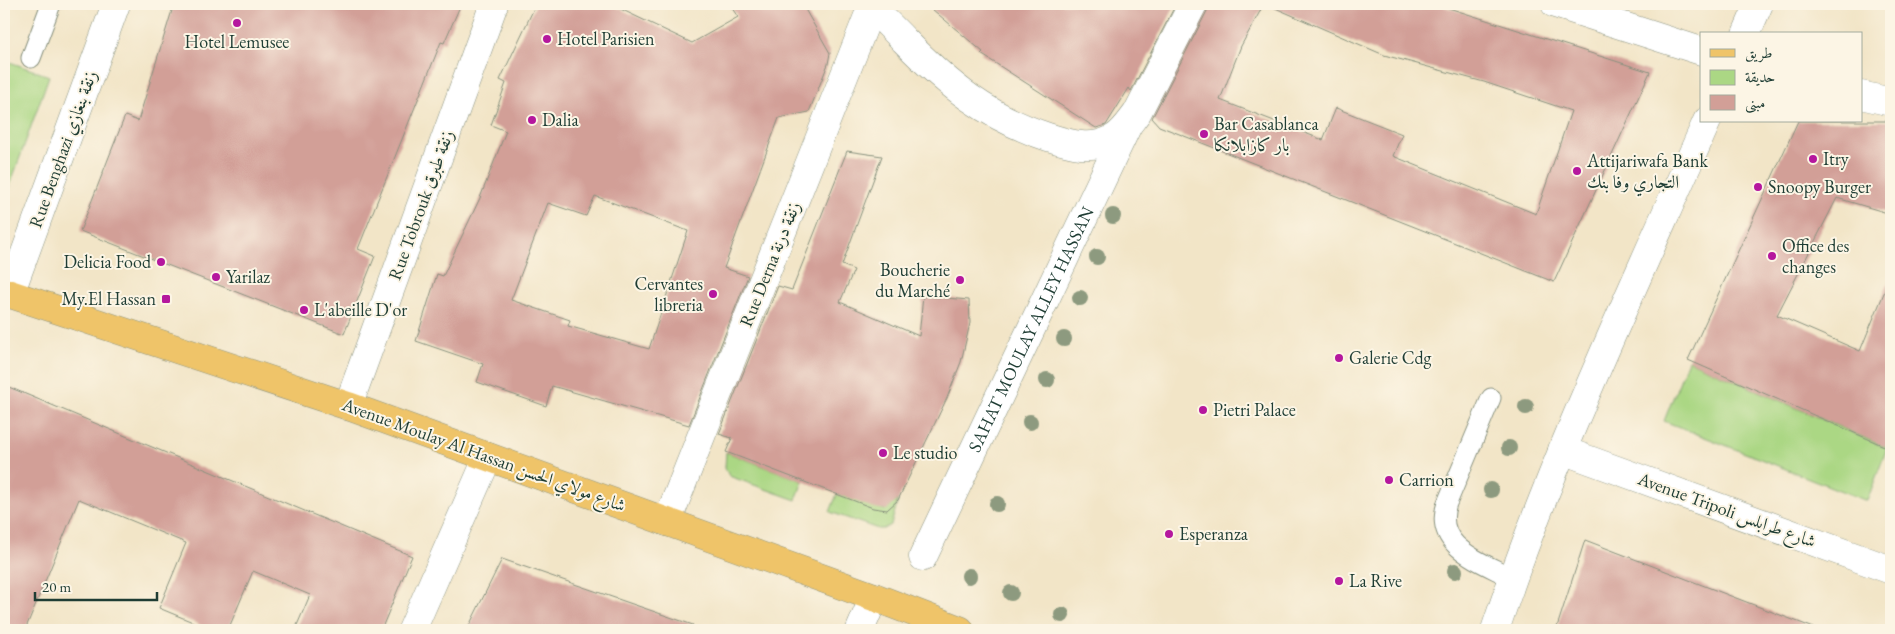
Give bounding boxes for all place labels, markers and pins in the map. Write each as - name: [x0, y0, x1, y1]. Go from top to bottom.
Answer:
- marker: Hotel Lemusee: [231, 17, 243, 29]
- place label: Hotel Parisien: [557, 27, 655, 50]
- place label: Hotel Lemusee: [185, 30, 289, 53]
- marker: Hotel Parisien: [541, 33, 553, 45]
- place label: Dalia: [542, 108, 579, 131]
- place label: Bar Casablanca بار كازابلانكا: [1214, 112, 1319, 156]
- marker: Dalia: [526, 114, 538, 126]
- marker: Bar Casablanca بار كازابلانكا: [1198, 128, 1210, 140]
- place label: Itry: [1823, 147, 1849, 170]
- place label: Attijariwafa Bank التجاري وفا بنك: [1586, 149, 1708, 197]
- marker: Itry: [1807, 153, 1819, 165]
- marker: Attijariwafa Bank التجاري وفا بنك: [1571, 165, 1583, 177]
- place label: Snoopy Burger: [1768, 175, 1871, 198]
- marker: Snoopy Burger: [1752, 181, 1764, 193]
- place label: Office des changes: [1782, 234, 1849, 278]
- place label: Delicia Food: [64, 250, 152, 273]
- marker: Office des changes: [1766, 250, 1778, 262]
- marker: Delicia Food: [155, 256, 167, 268]
- place label: Boucherie du Marché: [875, 258, 950, 302]
- place label: Yarilaz: [226, 265, 270, 288]
- marker: Yarilaz: [210, 271, 222, 283]
- place label: Cervantes libreria: [634, 272, 704, 316]
- marker: Boucherie du Marché: [954, 274, 966, 286]
- place label: My.El Hassan: [62, 287, 156, 310]
- marker: Cervantes libreria: [707, 288, 719, 300]
- marker: My.El Hassan: [160, 293, 172, 305]
- place label: L'abeille D'or: [314, 298, 407, 321]
- marker: L'abeille D'or: [298, 304, 310, 316]
- place label: Galerie Cdg: [1349, 346, 1432, 369]
- marker: Galerie Cdg: [1333, 352, 1345, 364]
- place label: Pietri Palace: [1213, 398, 1296, 421]
- marker: Pietri Palace: [1197, 404, 1209, 416]
- place label: Le studio: [893, 441, 958, 464]
- marker: Le studio: [877, 447, 889, 459]
- place label: Carrion: [1399, 468, 1454, 491]
- marker: Carrion: [1383, 474, 1395, 486]
- place label: Esperanza: [1179, 522, 1249, 545]
- marker: Esperanza: [1163, 528, 1175, 540]
- place label: La Rive: [1349, 569, 1402, 592]
- marker: La Rive: [1333, 575, 1345, 587]

